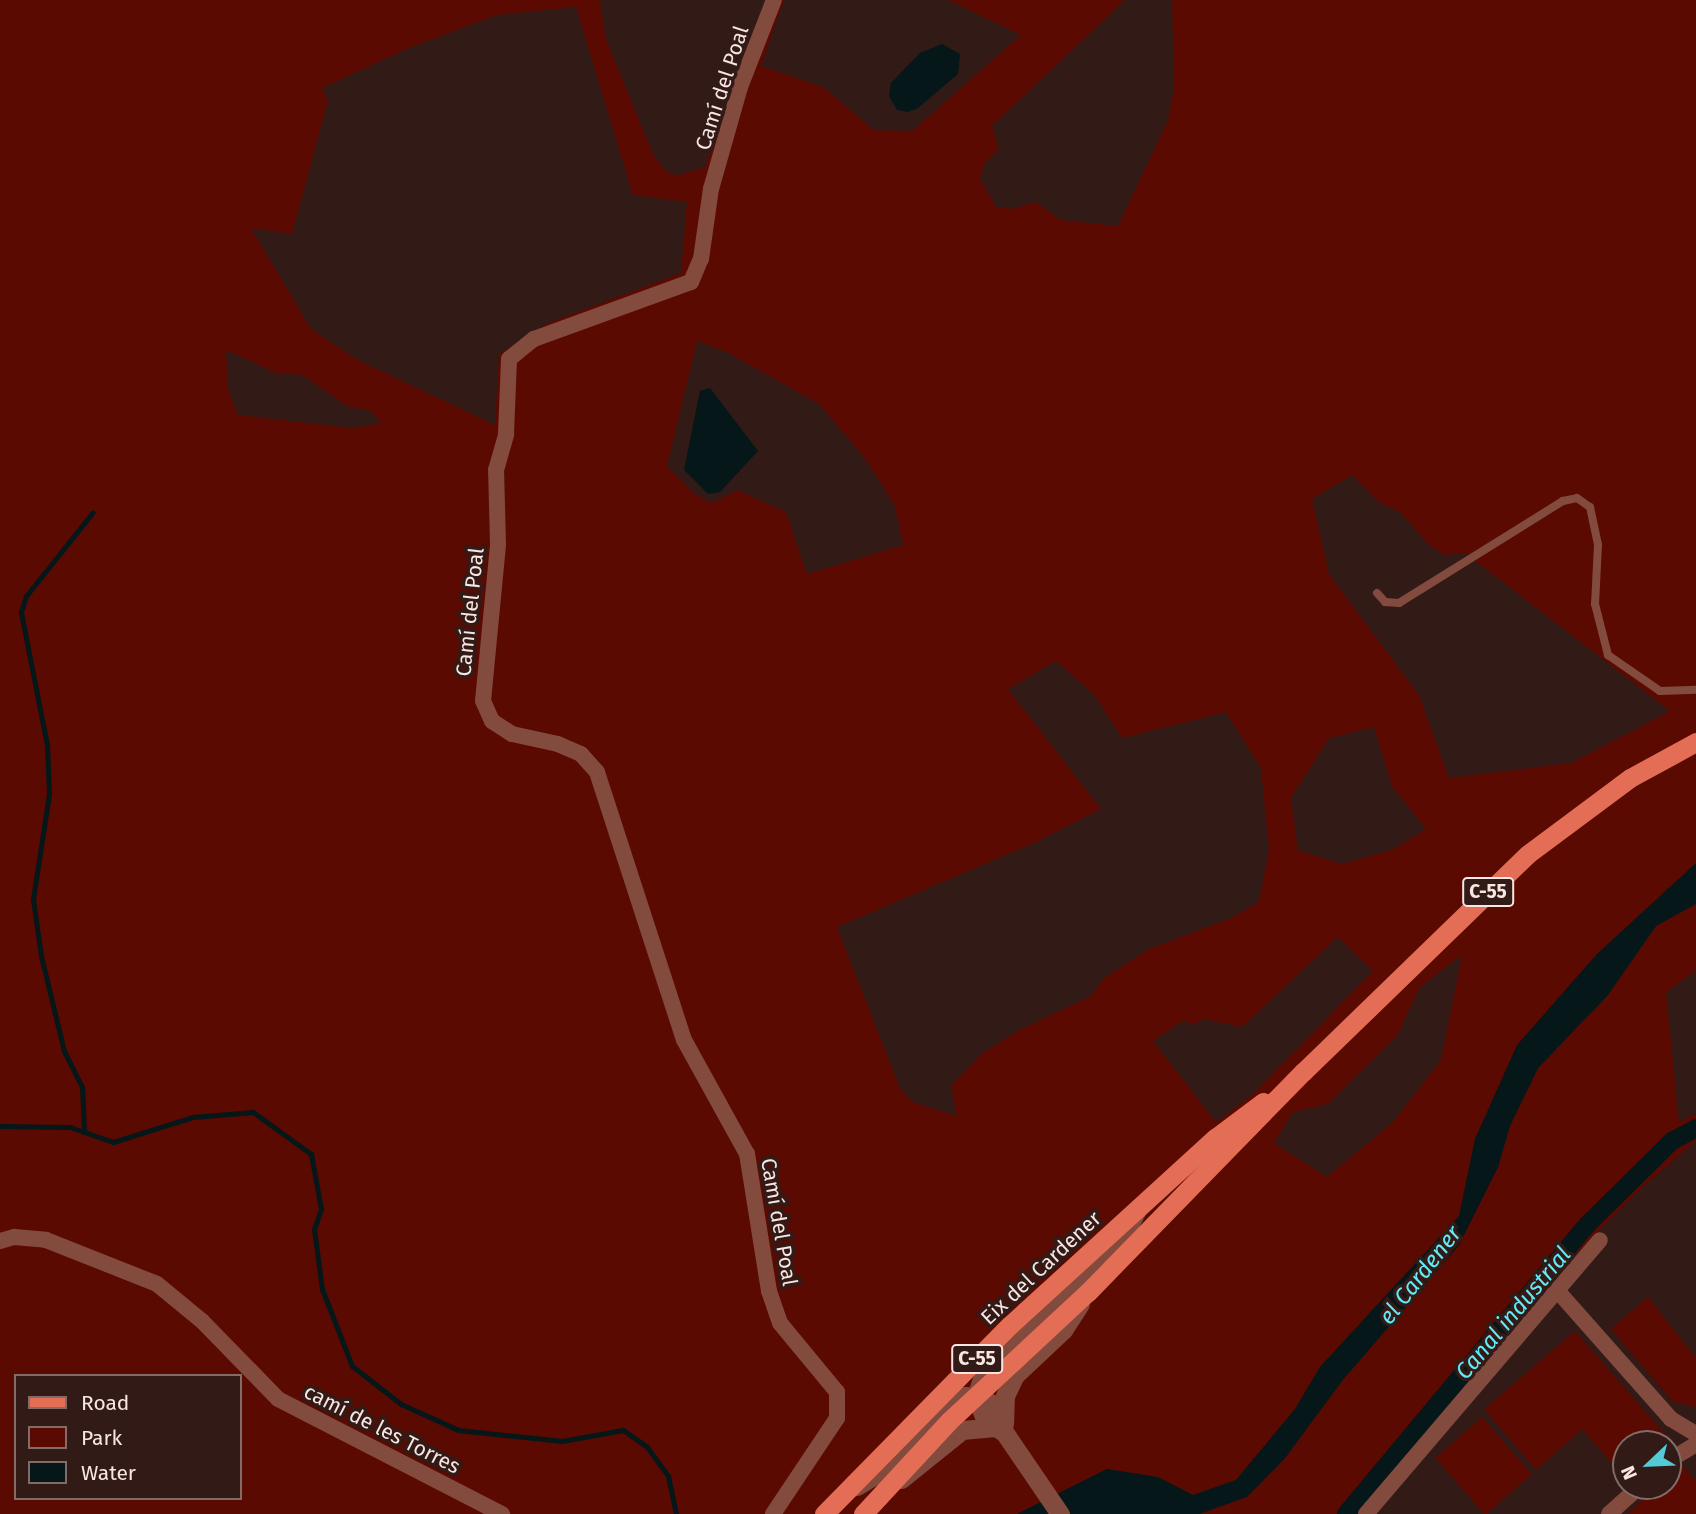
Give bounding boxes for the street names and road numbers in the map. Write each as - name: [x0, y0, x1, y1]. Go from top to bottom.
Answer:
- street label: Camí del Poal: [690, 23, 754, 153]
- street label: Camí del Poal: [451, 546, 489, 678]
- road number: C-55: [1462, 876, 1514, 908]
- street label: Camí del Poal: [755, 1156, 803, 1288]
- street label: Eix del Cardener: [976, 1206, 1106, 1330]
- road number: C-55: [951, 1344, 1003, 1374]
- street label: camí de les Torres: [300, 1379, 464, 1479]

